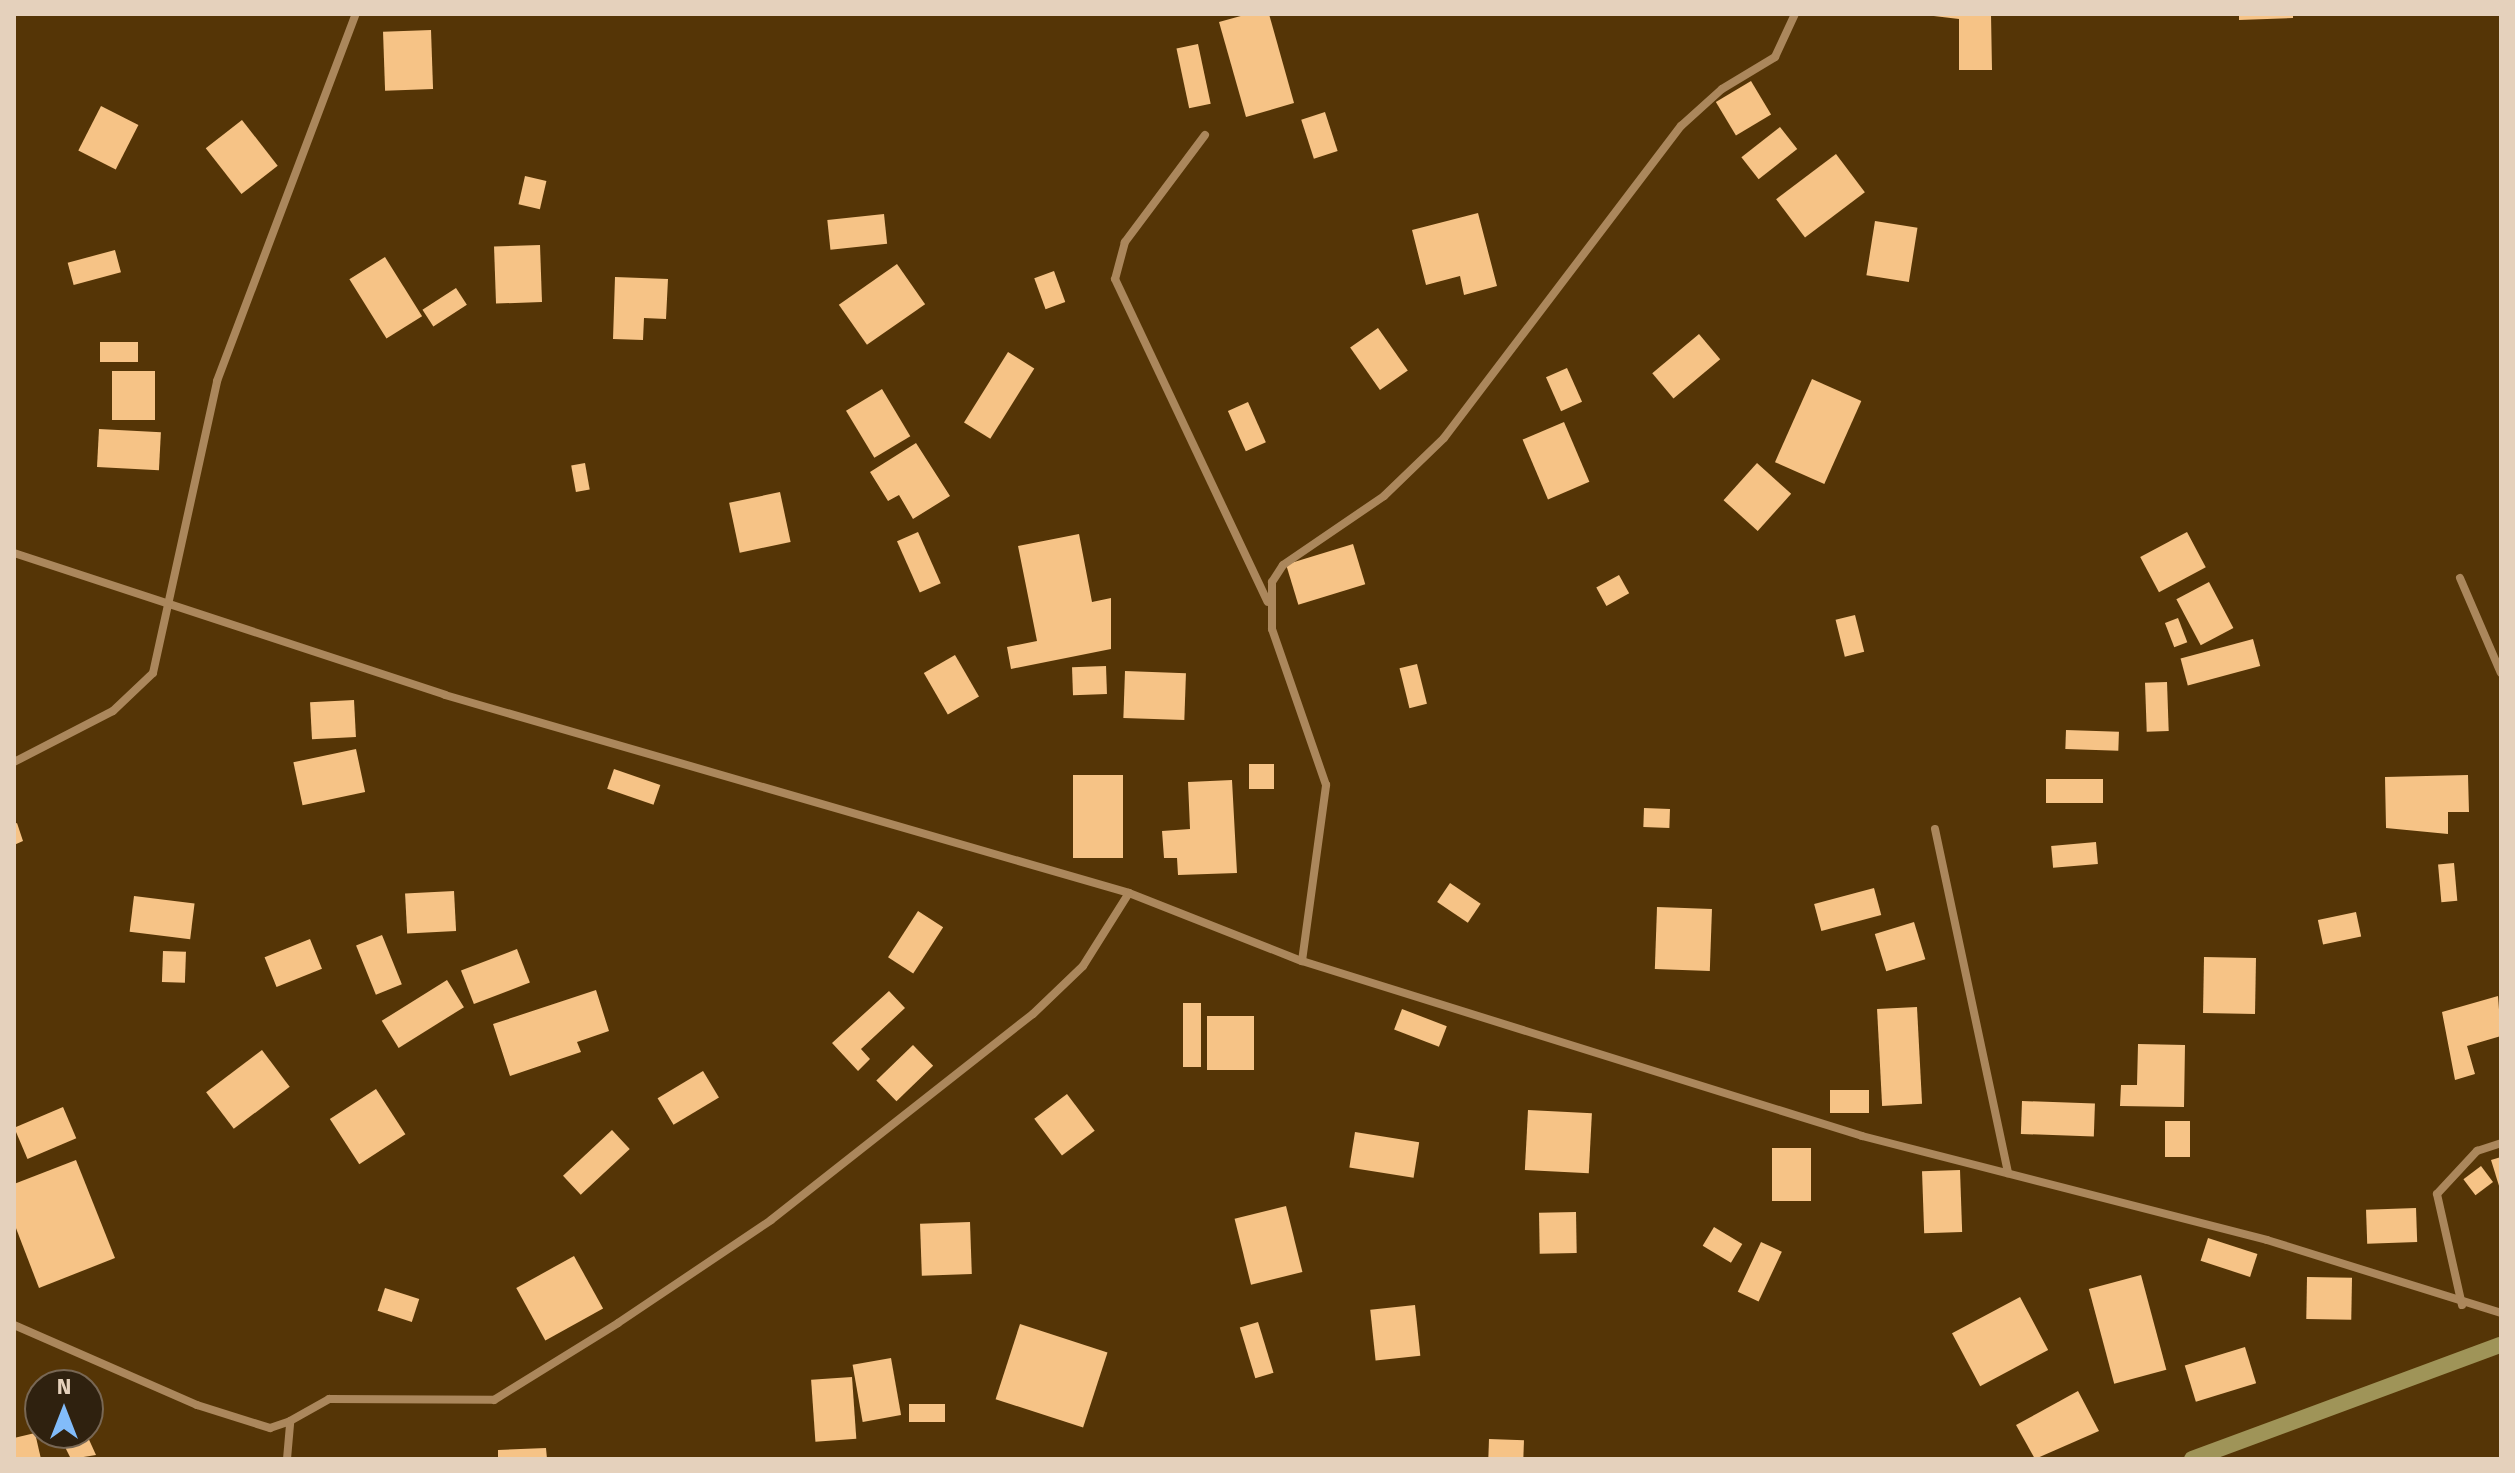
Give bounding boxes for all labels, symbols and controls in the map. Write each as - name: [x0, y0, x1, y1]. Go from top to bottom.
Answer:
- north arrow: [24, 1369, 104, 1449]
- text: N: [57, 1373, 71, 1400]

